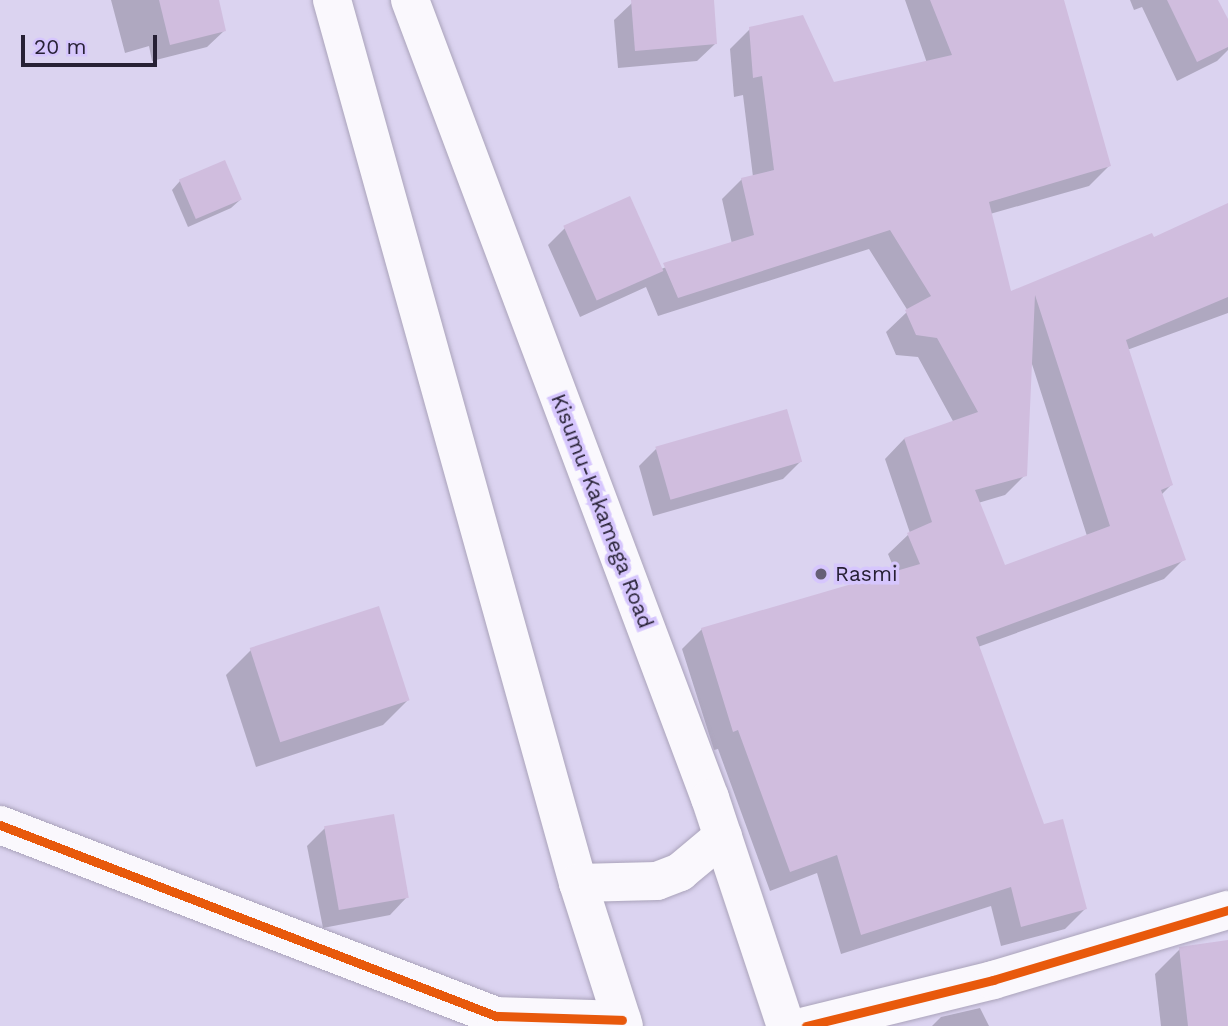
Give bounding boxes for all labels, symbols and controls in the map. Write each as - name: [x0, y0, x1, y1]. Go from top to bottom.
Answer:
- scale bar: [24, 21, 161, 65]
- text: 20 m: [34, 34, 86, 59]
- street label: Kisumu-Kakamega Road: [546, 390, 658, 632]
- place label: Rasmi: [835, 561, 898, 587]
- marker: Rasmi: [813, 566, 829, 582]

